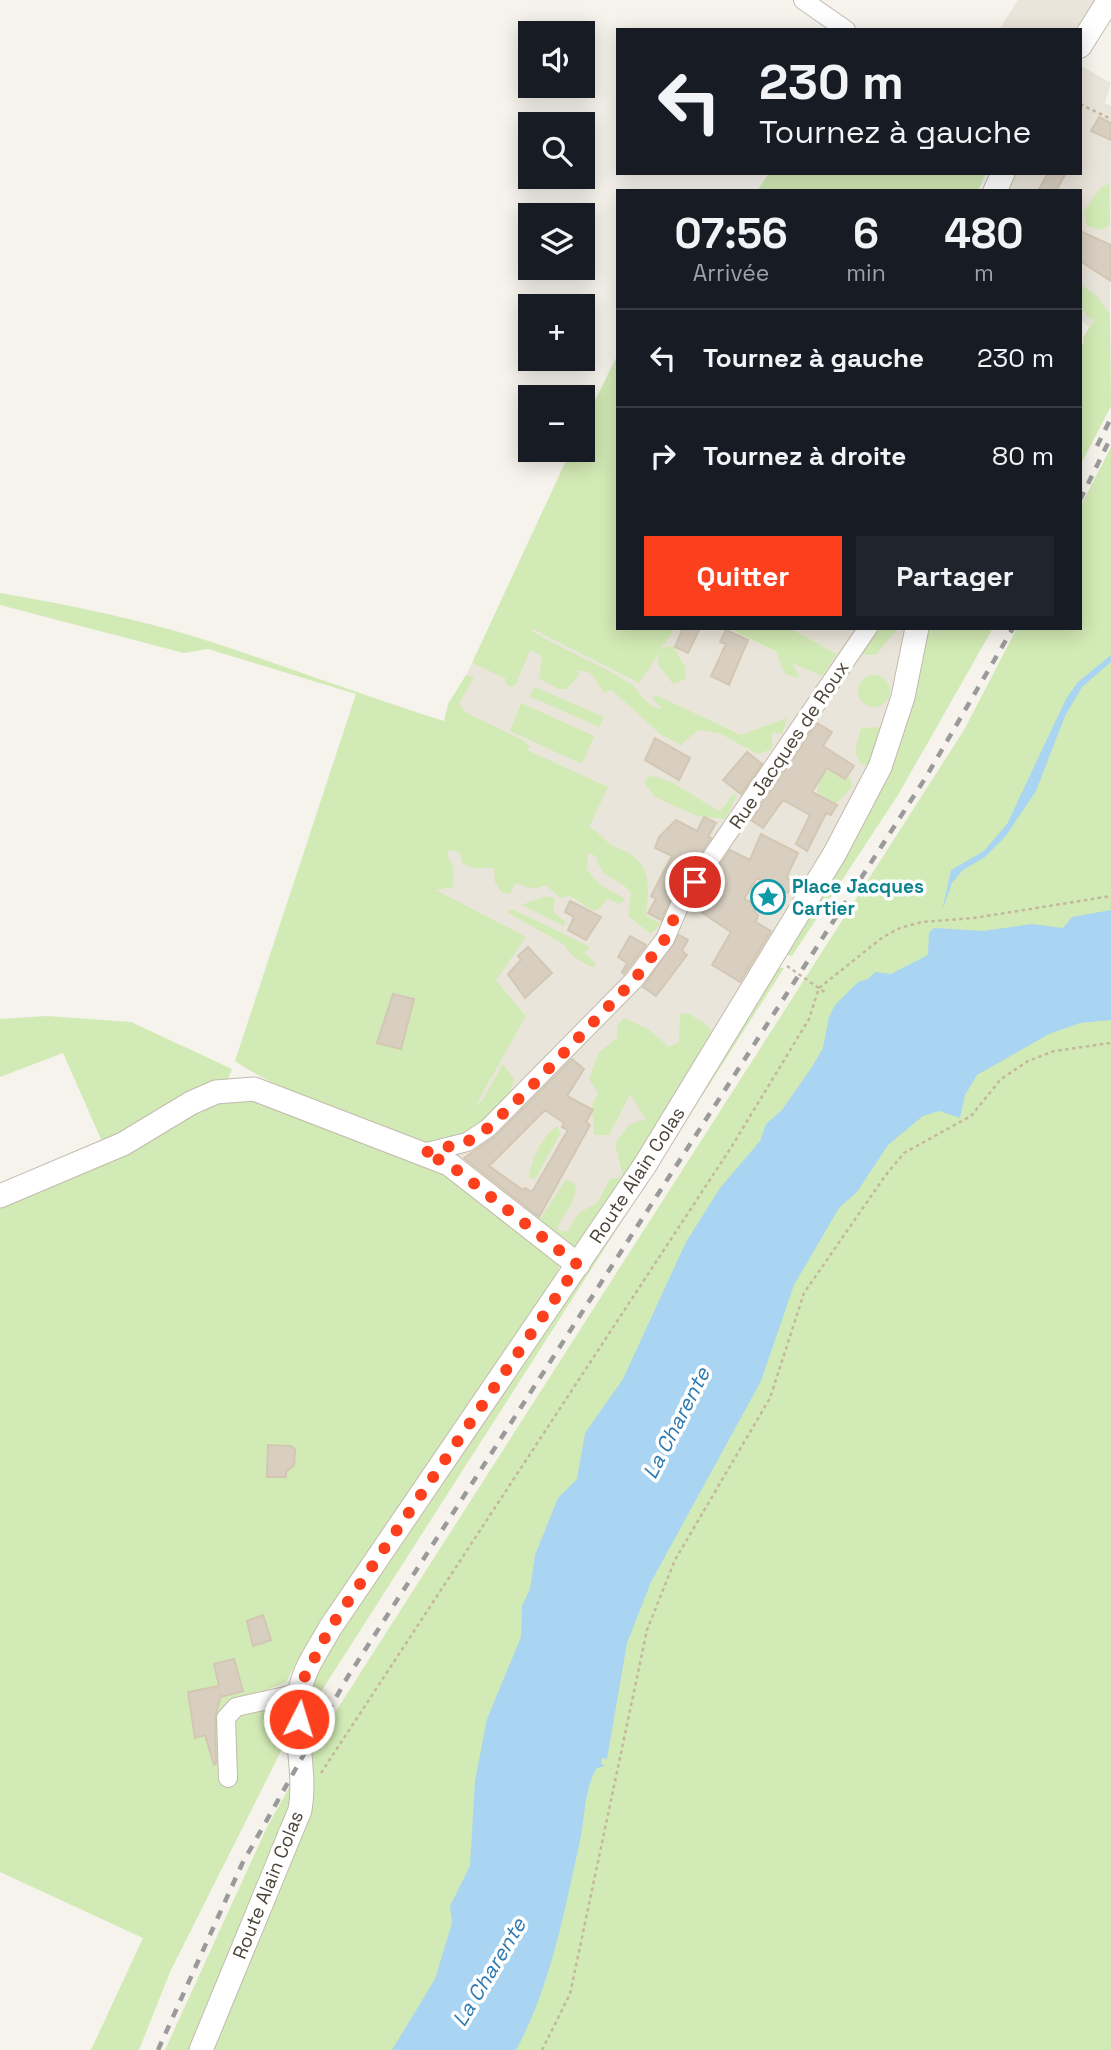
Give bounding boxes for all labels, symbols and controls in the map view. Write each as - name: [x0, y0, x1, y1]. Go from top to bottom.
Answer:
- map controls: [518, 21, 595, 462]
- button: sound: [518, 21, 595, 98]
- text: 230 m: [759, 51, 904, 113]
- icon: left: [644, 56, 735, 147]
- button: search: [518, 112, 595, 189]
- text: Tournez à gauche: [759, 112, 1031, 152]
- button: layers: [518, 203, 595, 280]
- text: 07:56: [675, 207, 788, 260]
- text: 6: [853, 207, 879, 260]
- text: 480: [944, 207, 1023, 260]
- text: Arrivée: [693, 258, 769, 288]
- text: min: [846, 258, 886, 288]
- text: m: [974, 258, 994, 288]
- button: +: [518, 294, 595, 371]
- icon: left: [644, 339, 682, 377]
- text: Tournez à gauche: [703, 341, 924, 375]
- text: 230 m: [977, 341, 1054, 375]
- button: −: [518, 385, 595, 462]
- icon: right: [644, 437, 682, 475]
- text: Tournez à droite: [703, 439, 906, 473]
- text: 80 m: [992, 439, 1054, 473]
- button: Quitter: [644, 536, 842, 616]
- button: Partager: [856, 536, 1054, 616]
- street label: Rue Jacques de Roux: [723, 656, 855, 834]
- pin: [665, 852, 725, 912]
- icon: arrive: [676, 863, 714, 901]
- place label: Place Jacques Cartier: [792, 874, 924, 921]
- place icon: Place Jacques Cartier: [749, 878, 787, 916]
- street label: Route Alain Colas: [584, 1102, 690, 1248]
- water label: La Charente: [636, 1361, 716, 1483]
- position arrow: [262, 1682, 336, 1756]
- street label: Route Alain Colas: [227, 1807, 309, 1963]
- water label: La Charente: [446, 1912, 533, 2031]

